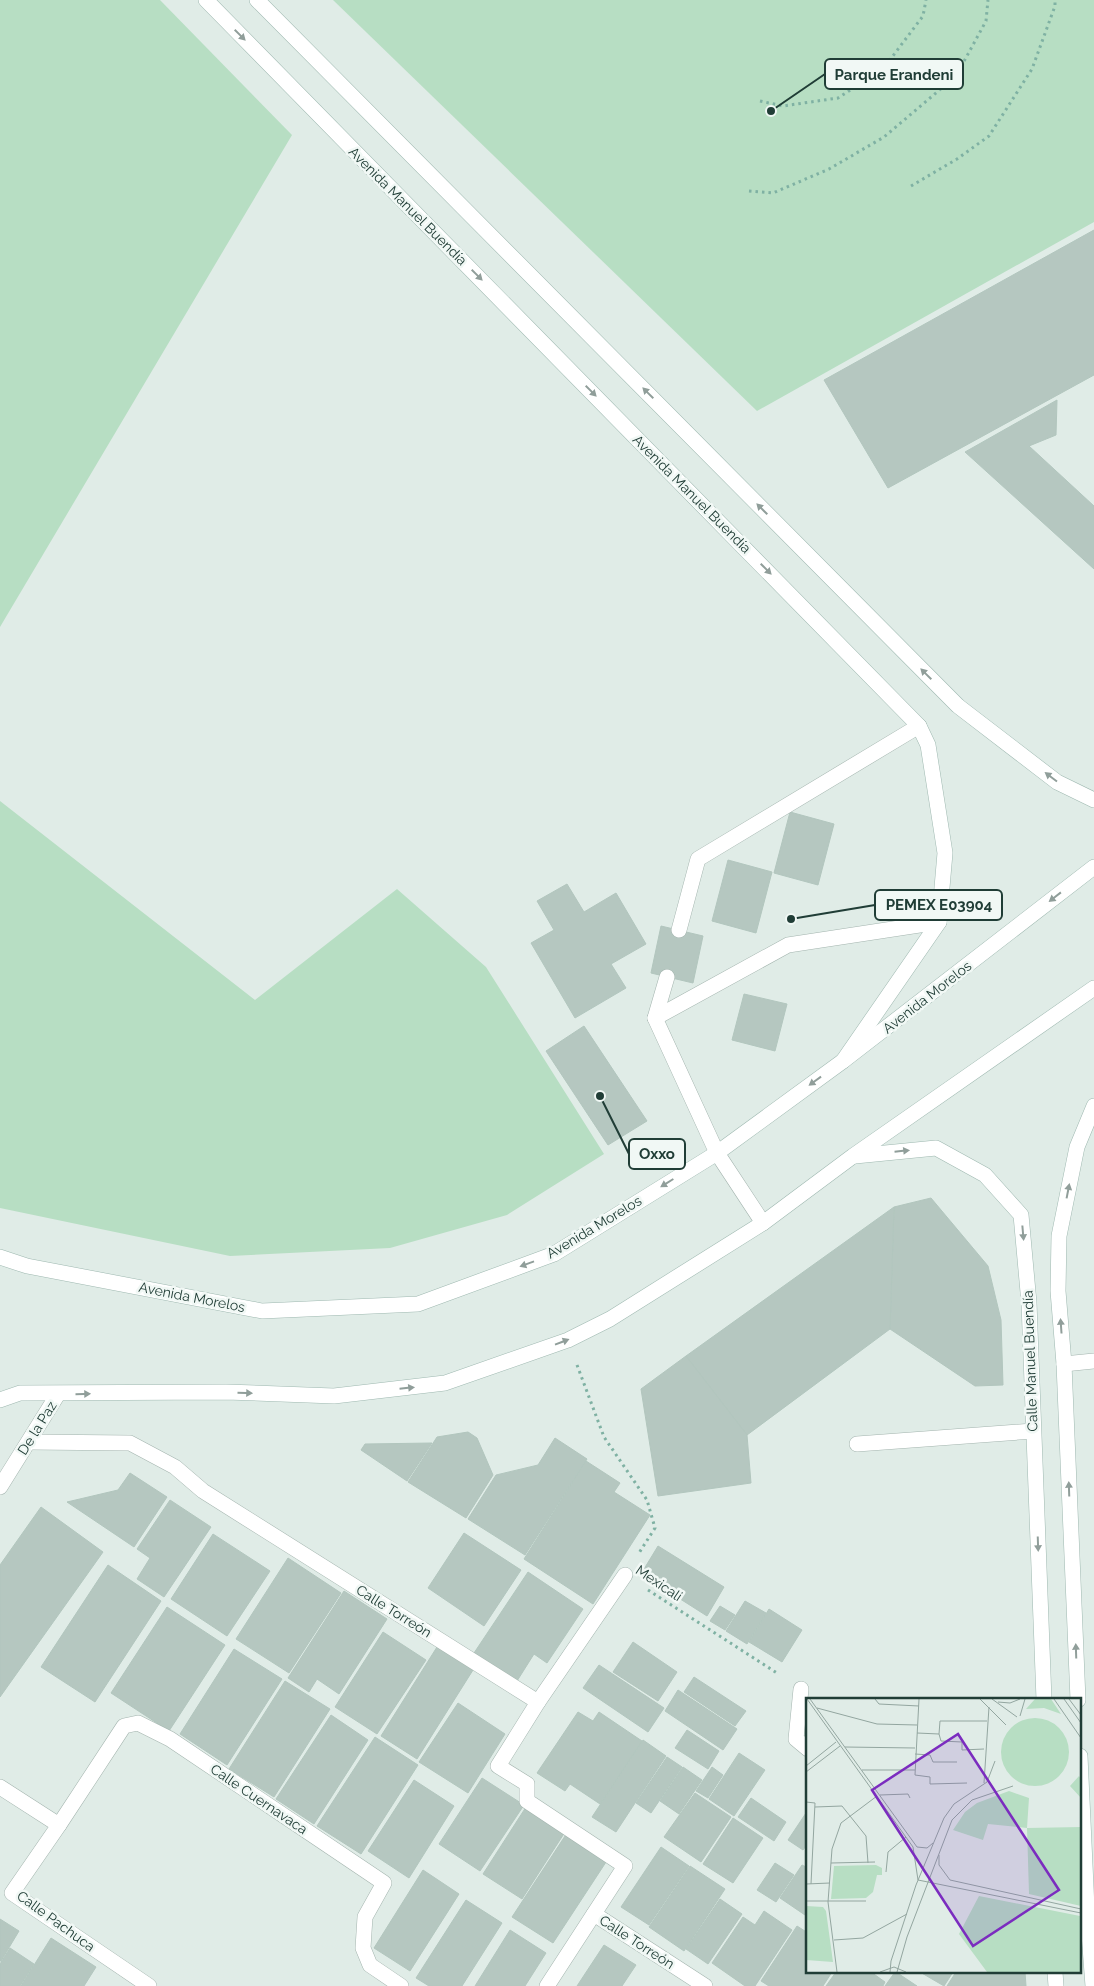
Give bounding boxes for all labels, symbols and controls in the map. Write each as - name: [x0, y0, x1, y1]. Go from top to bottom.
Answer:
- one-way arrow: [234, 28, 246, 40]
- callout: Parque Erandeni: [825, 59, 963, 89]
- text: Parque Erandeni: [835, 66, 953, 84]
- street label: Avenida Manuel Buendía: [346, 144, 470, 268]
- one-way arrow: [471, 269, 483, 281]
- one-way arrow: [585, 385, 597, 397]
- one-way arrow: [642, 388, 654, 400]
- street label: Avenida Manuel Buendía: [630, 432, 754, 556]
- one-way arrow: [757, 503, 769, 515]
- one-way arrow: [760, 563, 772, 575]
- one-way arrow: [921, 668, 933, 680]
- one-way arrow: [1045, 772, 1058, 783]
- callout: PEMEX E03904: [875, 890, 1002, 920]
- one-way arrow: [1049, 892, 1062, 903]
- text: PEMEX E03904: [886, 896, 993, 914]
- street label: Avenida Morelos: [880, 957, 975, 1037]
- one-way arrow: [809, 1076, 822, 1086]
- callout: Oxxo: [629, 1139, 685, 1169]
- text: Oxxo: [639, 1145, 675, 1163]
- one-way arrow: [894, 1147, 910, 1155]
- one-way arrow: [661, 1179, 674, 1188]
- one-way arrow: [1065, 1182, 1073, 1198]
- street label: Avenida Morelos: [544, 1192, 645, 1262]
- one-way arrow: [1019, 1226, 1027, 1242]
- one-way arrow: [519, 1261, 534, 1268]
- street label: Avenida Morelos: [138, 1279, 247, 1315]
- street label: Calle Manuel Buendía: [1020, 1290, 1040, 1432]
- one-way arrow: [1057, 1318, 1065, 1334]
- one-way arrow: [555, 1338, 570, 1346]
- one-way arrow: [399, 1384, 415, 1392]
- one-way arrow: [237, 1389, 253, 1397]
- one-way arrow: [75, 1390, 91, 1398]
- street label: De la Paz: [14, 1398, 60, 1458]
- one-way arrow: [1065, 1480, 1073, 1496]
- one-way arrow: [1034, 1536, 1042, 1552]
- street label: Mexicali: [633, 1562, 685, 1604]
- street label: Calle Torreón: [353, 1581, 435, 1641]
- one-way arrow: [1071, 1643, 1079, 1659]
- inset map: [806, 1698, 1082, 1974]
- street label: Calle Cuernavaca: [207, 1761, 311, 1837]
- street label: Calle Pachuca: [14, 1887, 98, 1955]
- street label: Calle Torreón: [597, 1912, 677, 1972]

